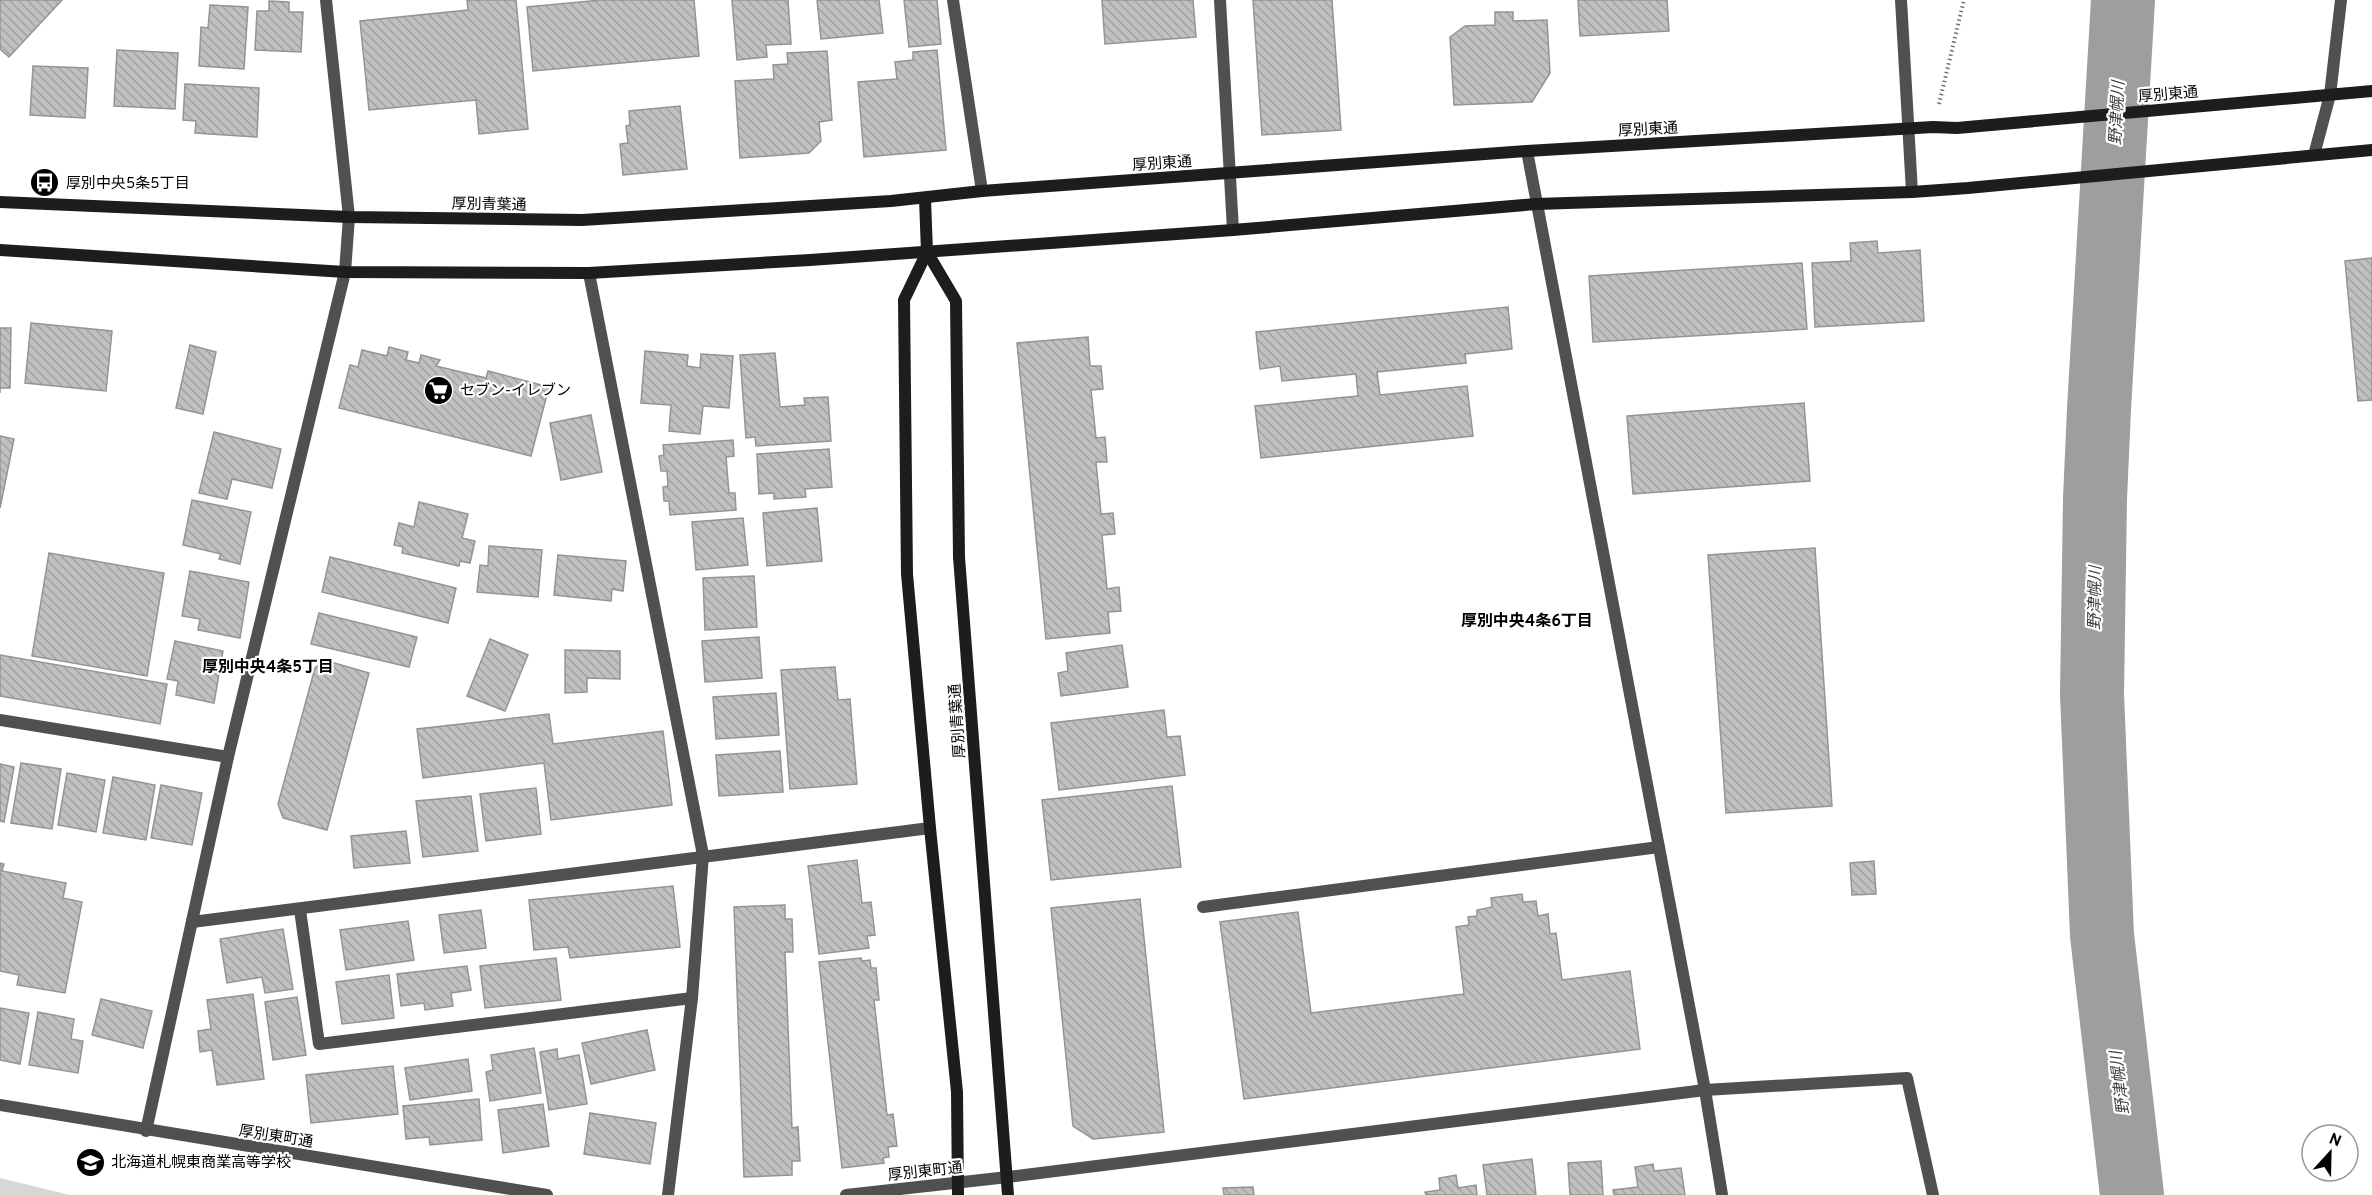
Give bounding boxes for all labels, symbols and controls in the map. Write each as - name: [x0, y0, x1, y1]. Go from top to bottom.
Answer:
- water label: 野津幌川: [2106, 79, 2130, 146]
- street label: 厚別東通: [2137, 83, 2199, 108]
- street label: 厚別東通: [1618, 119, 1679, 142]
- street label: 厚別東通: [1132, 153, 1193, 176]
- bus stop icon: 厚別中央5条5丁目: [29, 167, 61, 199]
- place label: 厚別中央5条5丁目: [66, 175, 190, 194]
- street label: 厚別青葉通: [451, 195, 527, 216]
- supermarket icon: セブン-イレブン: [423, 374, 455, 406]
- place label: セブン-イレブン: [460, 382, 571, 401]
- water label: 野津幌川: [2085, 564, 2107, 630]
- district label: 厚別中央4条6丁目: [1461, 612, 1593, 632]
- district label: 厚別中央4条5丁目: [202, 658, 334, 678]
- street label: 厚別青葉通: [946, 683, 971, 759]
- water label: 野津幌川: [2107, 1048, 2135, 1116]
- street label: 厚別東町通: [237, 1122, 314, 1153]
- north arrow: [2300, 1123, 2360, 1183]
- text: N: [2326, 1130, 2344, 1152]
- school or university icon: 北海道札幌東商業高等学校: [74, 1146, 106, 1178]
- place label: 北海道札幌東商業高等学校: [111, 1153, 291, 1173]
- street label: 厚別東町通: [887, 1159, 963, 1186]

